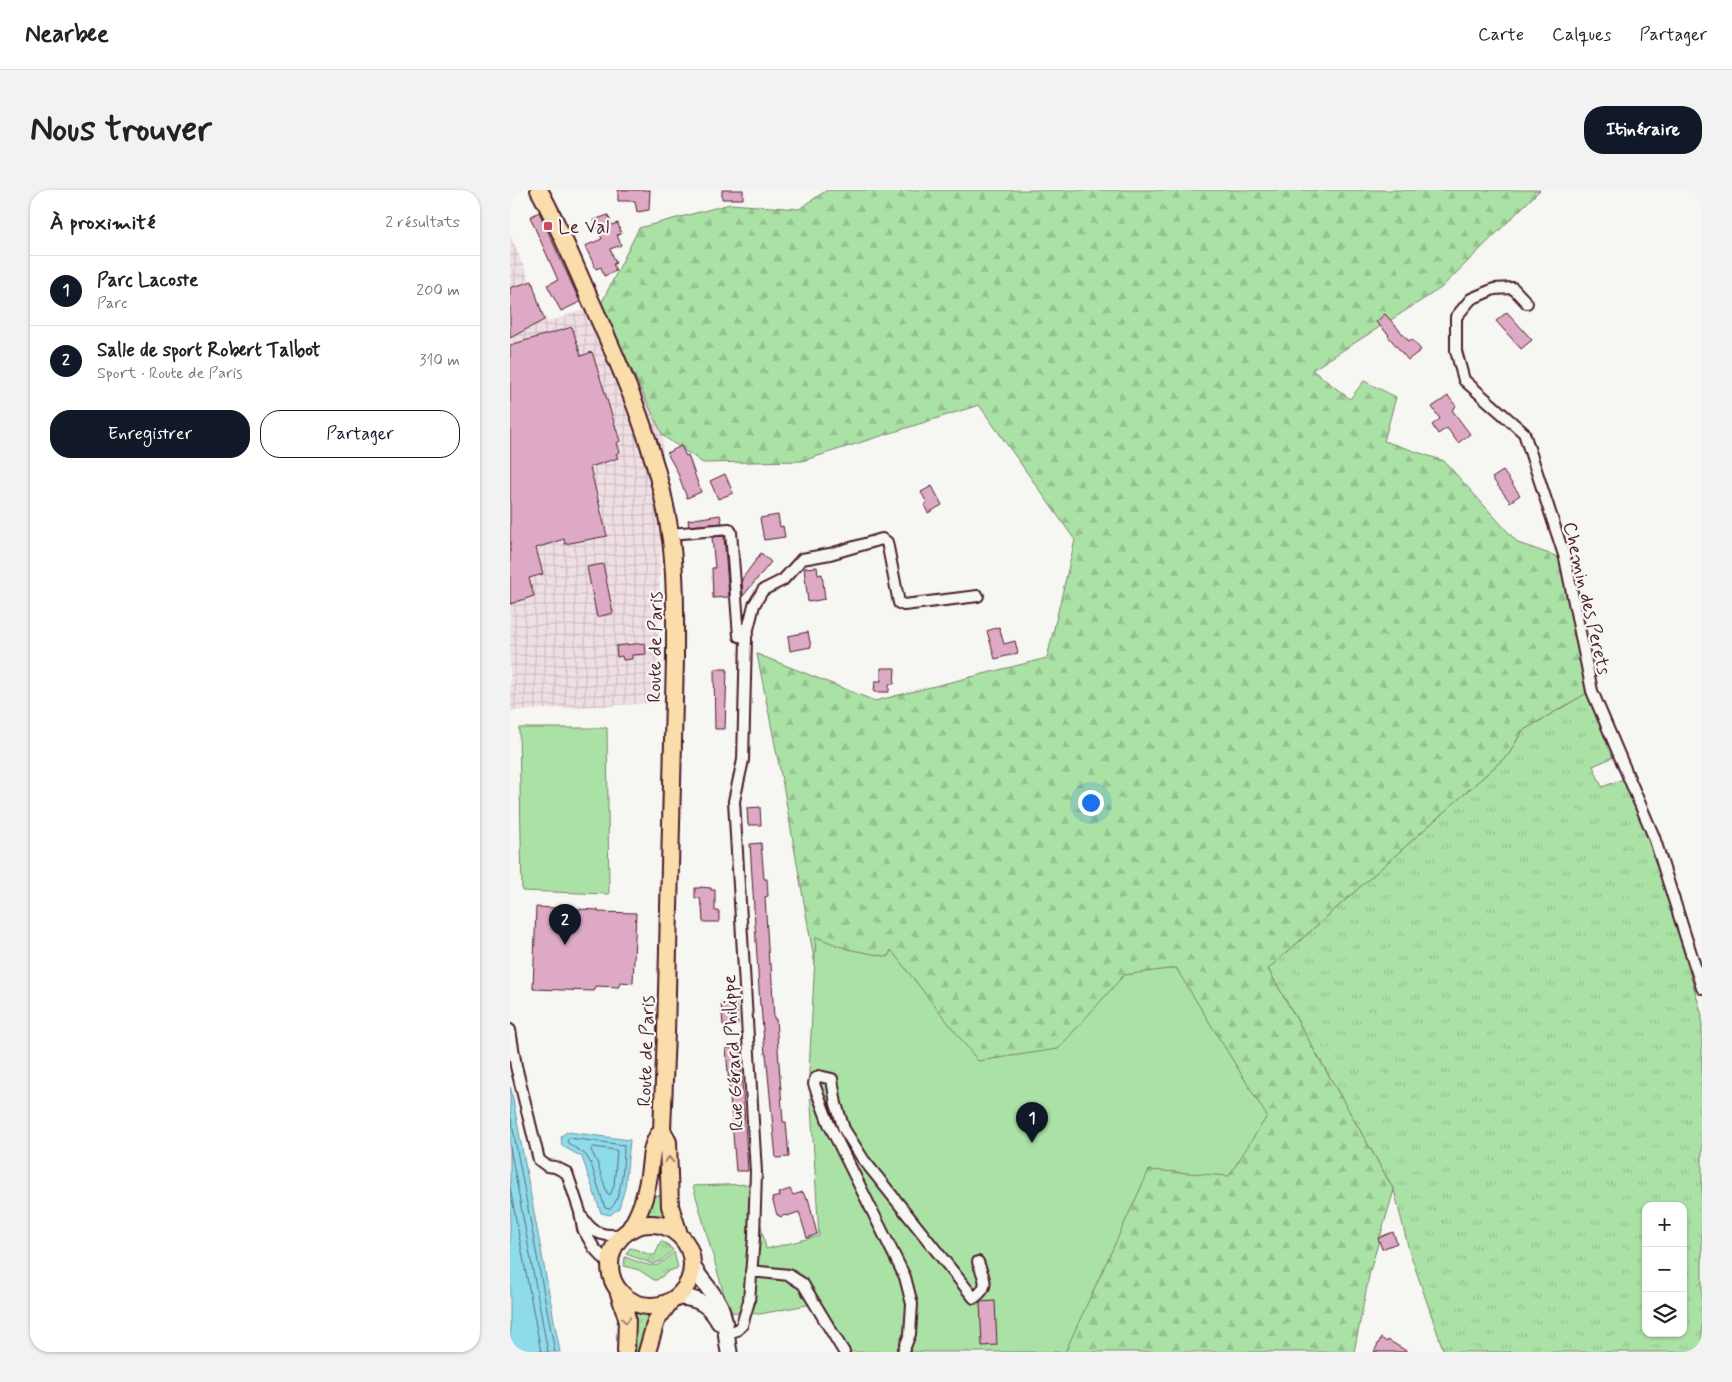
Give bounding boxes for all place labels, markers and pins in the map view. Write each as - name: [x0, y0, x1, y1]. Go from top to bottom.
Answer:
- place label: Le Val: [558, 215, 610, 240]
- marker: Le Val: [542, 220, 554, 232]
- pin: 2: [549, 904, 581, 945]
- pin: 1: [1016, 1102, 1048, 1143]

